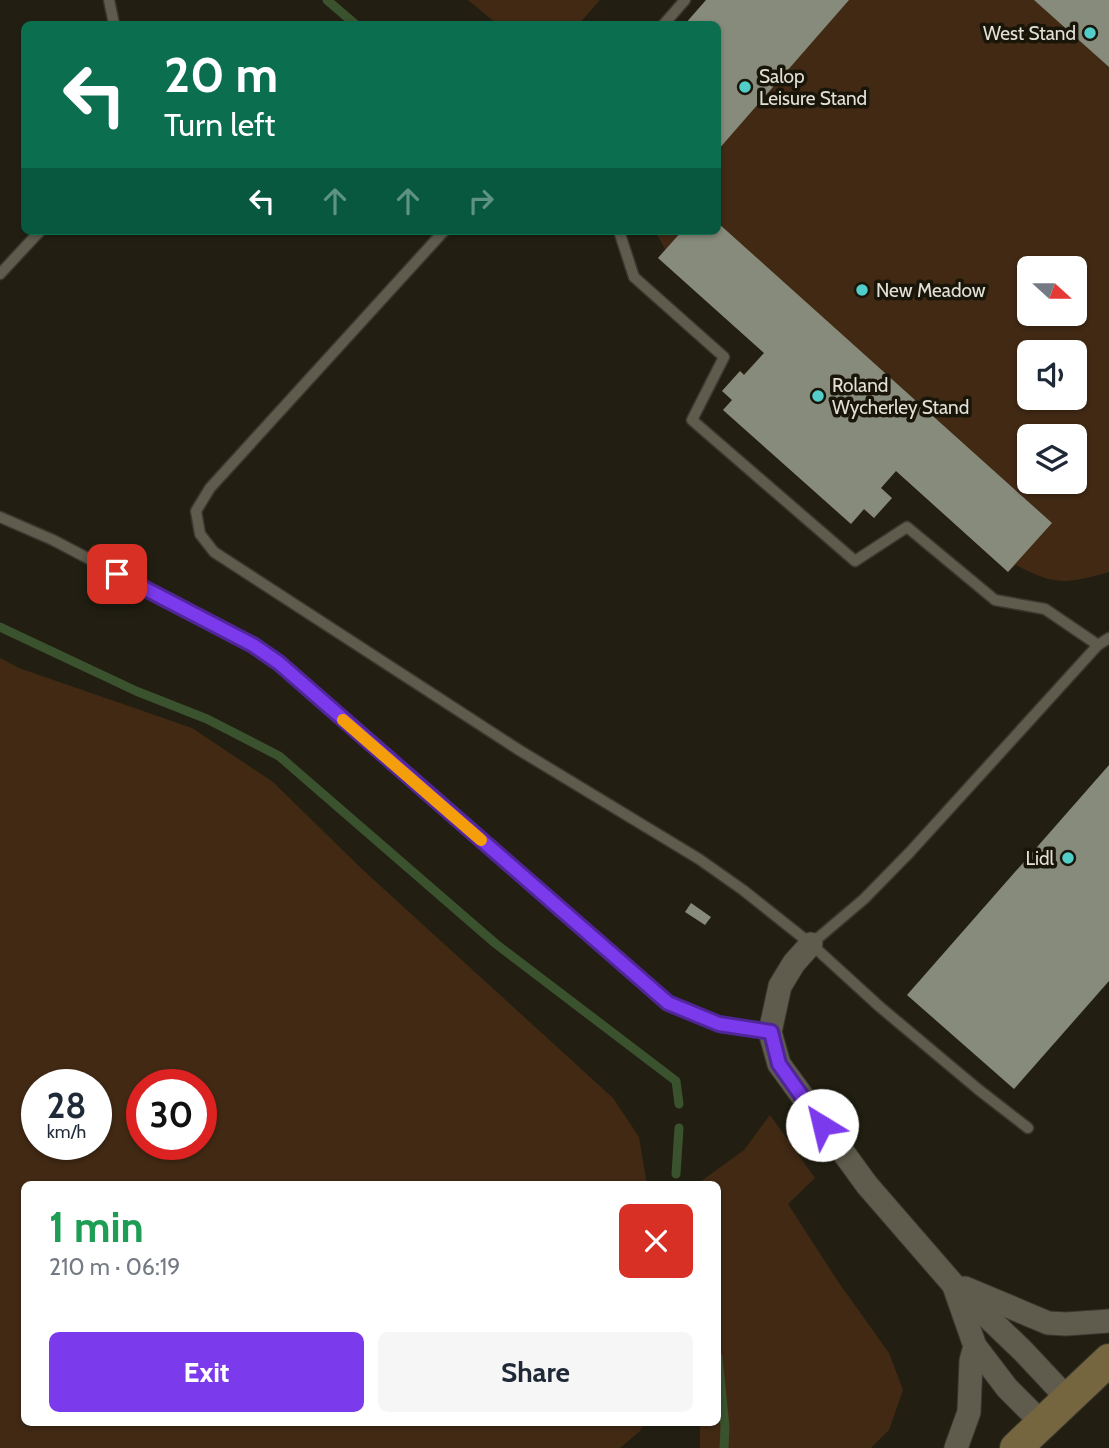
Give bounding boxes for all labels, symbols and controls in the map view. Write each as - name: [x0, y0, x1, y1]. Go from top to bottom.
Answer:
- place label: West Stand: [983, 22, 1076, 45]
- marker: West Stand: [1082, 25, 1098, 41]
- text: 20 m: [164, 45, 278, 104]
- icon: left: [49, 49, 140, 140]
- place label: Salop Leisure Stand: [759, 65, 867, 110]
- marker: Salop Leisure Stand: [737, 79, 753, 95]
- text: Turn left: [164, 105, 275, 144]
- icon: left: [243, 182, 281, 220]
- icon: ahead: [316, 182, 354, 220]
- icon: ahead: [389, 182, 427, 220]
- icon: right: [462, 182, 500, 220]
- north arrow: [1017, 256, 1087, 326]
- map controls: [1017, 256, 1087, 494]
- place label: New Meadow: [876, 279, 986, 302]
- marker: New Meadow: [854, 282, 870, 298]
- button: sound: [1017, 340, 1087, 410]
- place label: Roland Wycherley Stand: [832, 374, 969, 419]
- marker: Roland Wycherley Stand: [810, 388, 826, 404]
- button: layers: [1017, 424, 1087, 494]
- pin: [87, 544, 147, 604]
- icon: arrive: [98, 555, 136, 593]
- place label: Lidl: [1025, 847, 1055, 870]
- marker: Lidl: [1060, 850, 1076, 866]
- speed limit sign: 30: [126, 1069, 217, 1160]
- text: 28: [47, 1084, 86, 1127]
- position arrow: [785, 1088, 859, 1162]
- text: km/h: [47, 1121, 86, 1143]
- text: 1 min: [49, 1201, 144, 1253]
- button: close: [619, 1204, 693, 1278]
- text: 210 m · 06:19: [49, 1253, 180, 1281]
- button: Exit: [49, 1332, 364, 1412]
- button: Share: [378, 1332, 693, 1412]

